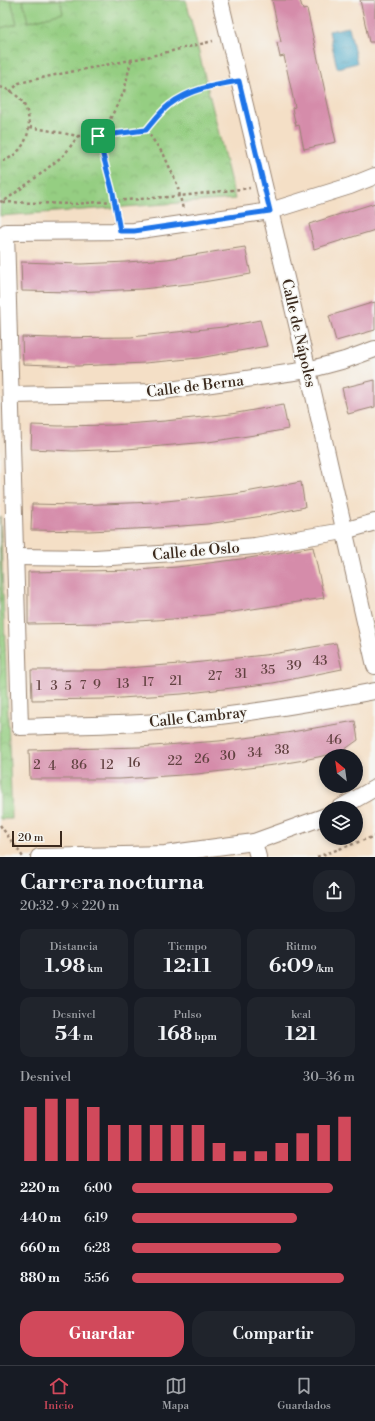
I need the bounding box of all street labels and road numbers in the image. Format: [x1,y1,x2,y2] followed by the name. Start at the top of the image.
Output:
[277,277,320,389] street label: Calle de Nápoles
[145,371,245,402] street label: Calle de Berna
[151,538,241,565] street label: Calle de Oslo
[148,703,249,732] street label: Calle Cambray

